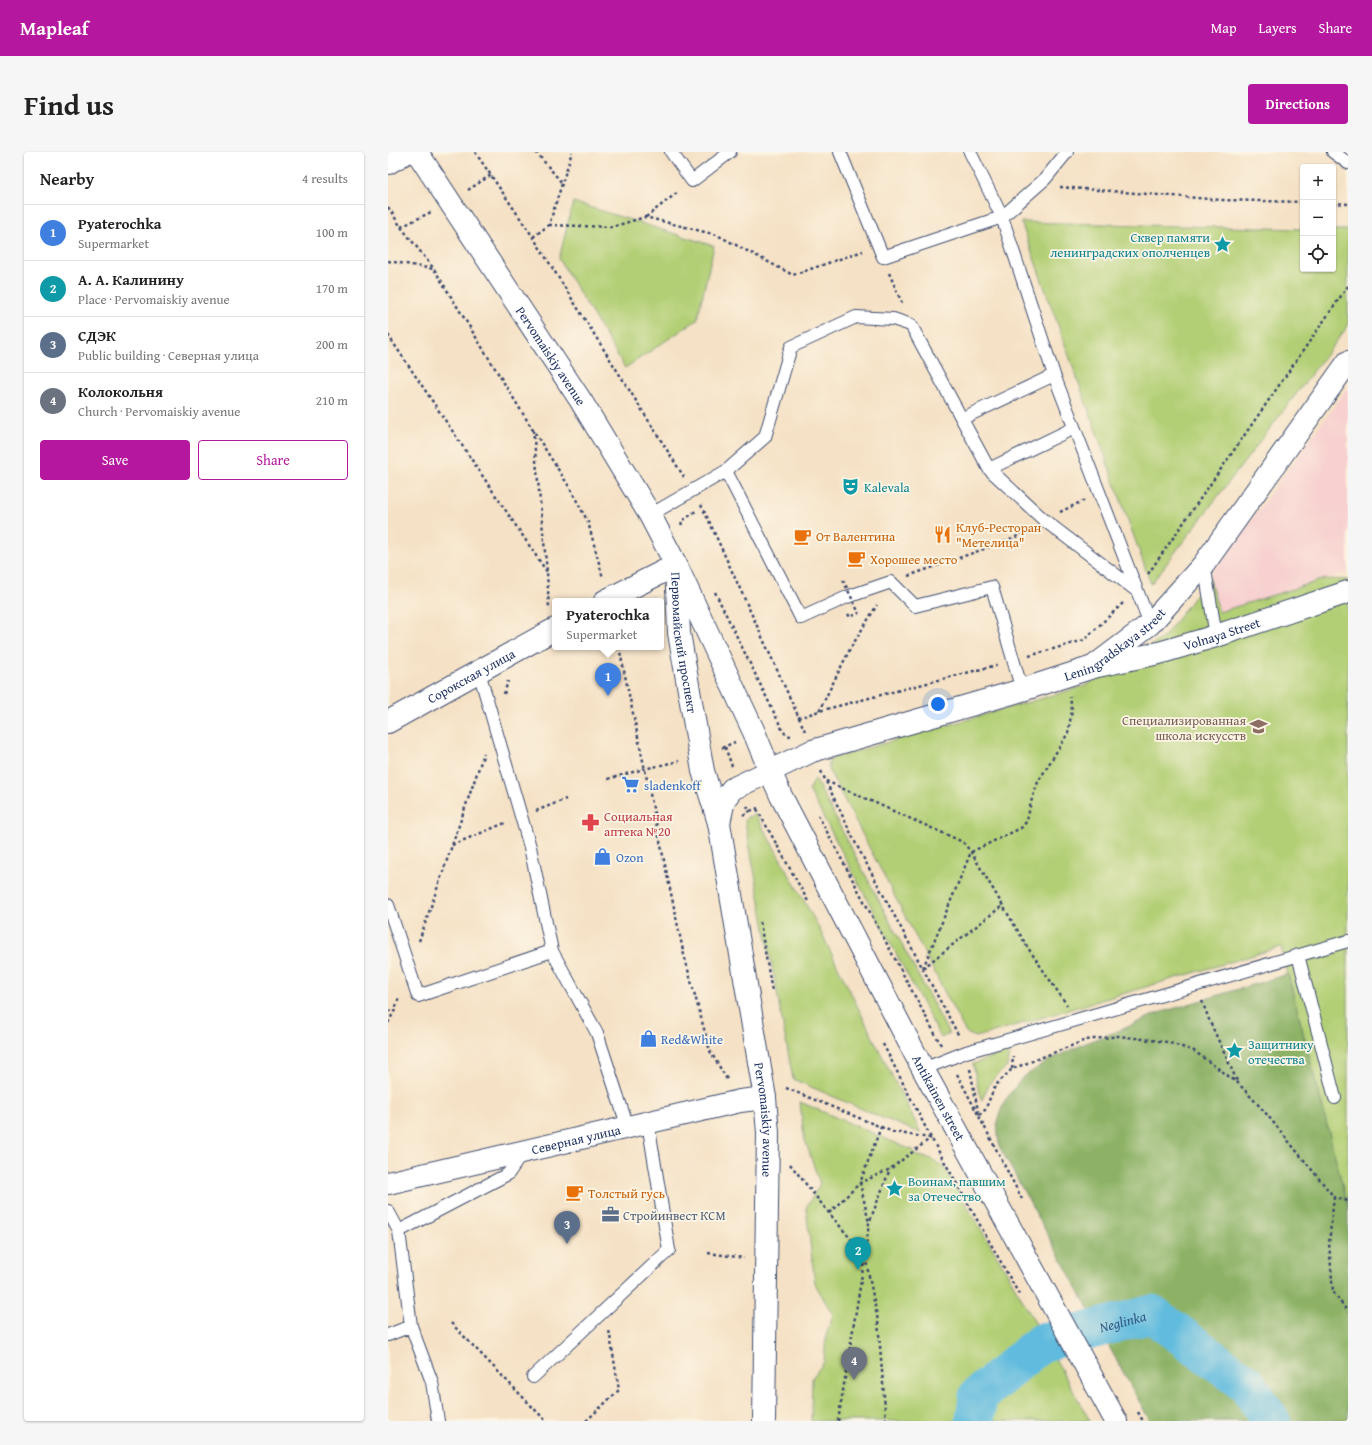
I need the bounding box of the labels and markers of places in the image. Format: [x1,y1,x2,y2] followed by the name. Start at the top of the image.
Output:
[1050,228,1210,262] place label: Сквер памяти ленинградских ополченцев
[1213,234,1233,254] place icon: Сквер памяти ленинградских ополченцев
[841,477,861,497] theatre icon: Kalevala
[864,478,911,497] place label: Kalevala
[956,518,1042,552] place label: Клуб-Ресторан "Метелица"
[933,524,953,544] restaurant icon: Клуб-Ресторан "Метелица"
[793,526,813,546] cafe icon: От Валентина
[816,527,896,546] place label: От Валентина
[847,549,867,569] cafe icon: Хорошее место
[870,550,958,569] place label: Хорошее место
[595,663,621,696] pin: 1
[1122,711,1246,745] place label: Специализированная школа искусств
[1249,717,1269,737] school or university icon: Специализированная школа искусств
[621,775,641,795] supermarket icon: sladenkoff
[644,776,702,795] place label: sladenkoff
[604,807,673,841] place label: Социальная аптека №20
[581,813,601,833] pharmacy icon: Социальная аптека №20
[593,847,613,867] shop icon: Ozon
[616,848,644,867] place label: Ozon
[638,1029,658,1049] shop icon: Red&White
[661,1030,723,1049] place label: Red&White
[1248,1035,1314,1069] place label: Защитнику отечества
[1225,1041,1245,1061] place icon: Защитнику отечества
[908,1172,1006,1206] place label: Воинам, павшим за Отечество
[885,1178,905,1198] place icon: Воинам, павшим за Отечество
[565,1183,585,1203] cafe icon: Толстый гусь
[588,1184,665,1203] place label: Толстый гусь
[600,1205,620,1225] office icon: Стройинвест КСМ
[623,1206,726,1225] place label: Стройинвест КСМ
[554,1211,580,1244] pin: 3
[845,1237,871,1270] pin: 2
[841,1347,867,1380] pin: 4

